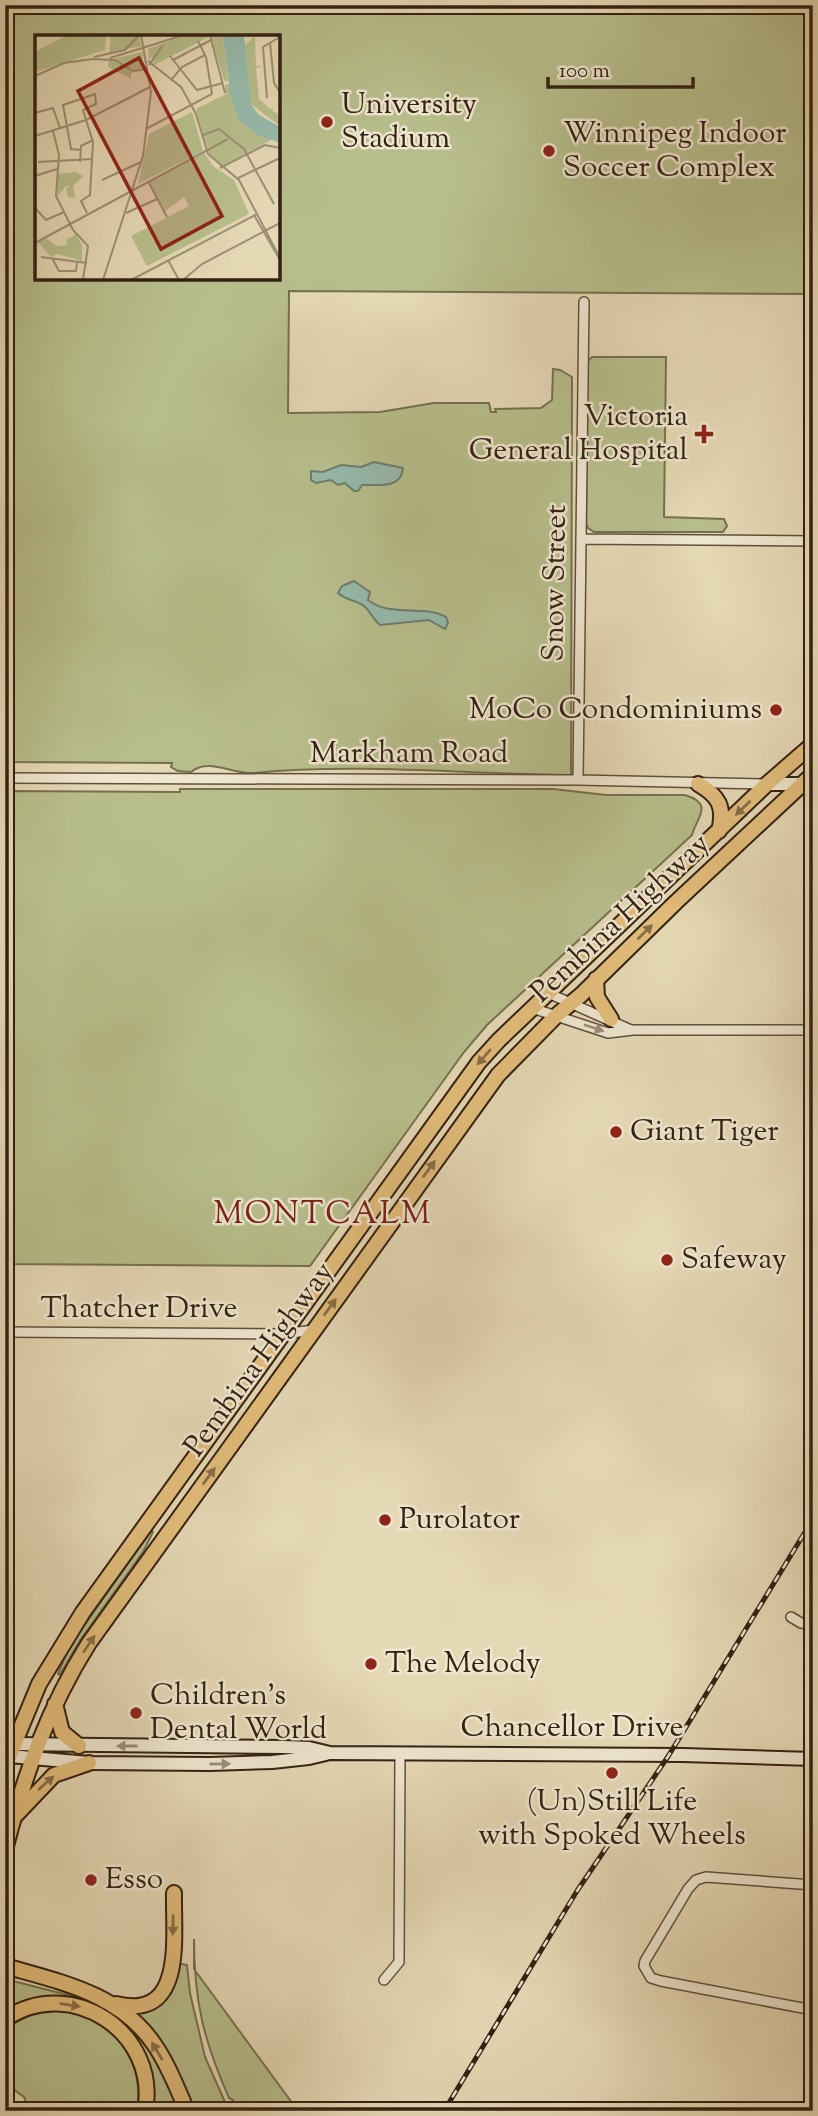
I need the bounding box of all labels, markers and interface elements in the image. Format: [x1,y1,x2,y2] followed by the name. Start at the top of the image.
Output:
[35,35,280,280] inset map
[548,46,694,90] scale bar
[559,57,610,87] text: 100 m
[341,84,477,161] place label: University Stadium
[563,113,787,190] place label: Winnipeg Indoor Soccer Complex
[319,114,335,130] marker: University Stadium
[541,143,557,159] marker: Winnipeg Indoor Soccer Complex
[469,396,688,473] place label: Victoria General Hospital
[694,424,714,444] marker: Victoria General Hospital
[533,504,579,662] street label: Snow Street
[469,689,762,732] place label: MoCo Condominiums
[768,702,784,718] marker: MoCo Condominiums
[310,733,508,776] street label: Markham Road
[735,799,752,815] one-way arrow
[522,824,720,1014] street label: Pembina Highway
[636,924,654,940] one-way arrow
[584,1023,605,1034] one-way arrow
[476,1048,492,1066] one-way arrow
[630,1111,779,1154] place label: Giant Tiger
[608,1124,624,1140] marker: Giant Tiger
[422,1160,436,1178] one-way arrow
[214,1192,432,1238] district label: MONTCALM
[681,1239,787,1282] place label: Safeway
[659,1252,675,1268] marker: Safeway
[174,1254,346,1466] street label: Pembina Highway
[40,1288,238,1331] street label: Thatcher Drive
[323,1298,337,1316] one-way arrow
[202,1467,216,1485] one-way arrow
[399,1499,520,1542] place label: Purolator
[377,1512,393,1528] marker: Purolator
[82,1634,95,1653] one-way arrow
[385,1643,541,1686] place label: The Melody
[363,1656,379,1672] marker: The Melody
[150,1675,327,1752] place label: Children's Dental World
[128,1705,144,1721] marker: Children's Dental World
[460,1707,684,1750] street label: Chancellor Drive
[116,1740,138,1752] one-way arrow
[209,1758,231,1770] one-way arrow
[604,1765,620,1781] marker: (Un)Still Life with Spoked Wheels
[37,1775,54,1791] one-way arrow
[478,1781,746,1858] place label: (Un)Still Life with Spoked Wheels
[105,1859,163,1902] place label: Esso
[83,1872,99,1888] marker: Esso
[168,1915,179,1937] one-way arrow
[59,1999,81,2010] one-way arrow
[151,2041,164,2060] one-way arrow

